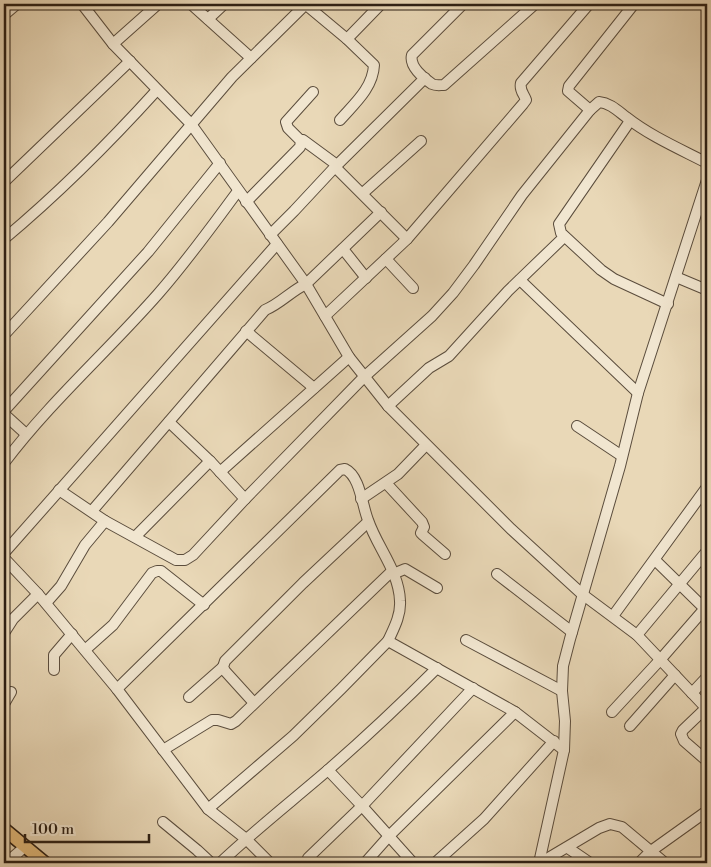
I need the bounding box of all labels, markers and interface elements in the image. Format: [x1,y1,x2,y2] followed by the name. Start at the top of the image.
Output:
[25,812,149,844] scale bar
[32,820,74,839] text: 100 m

